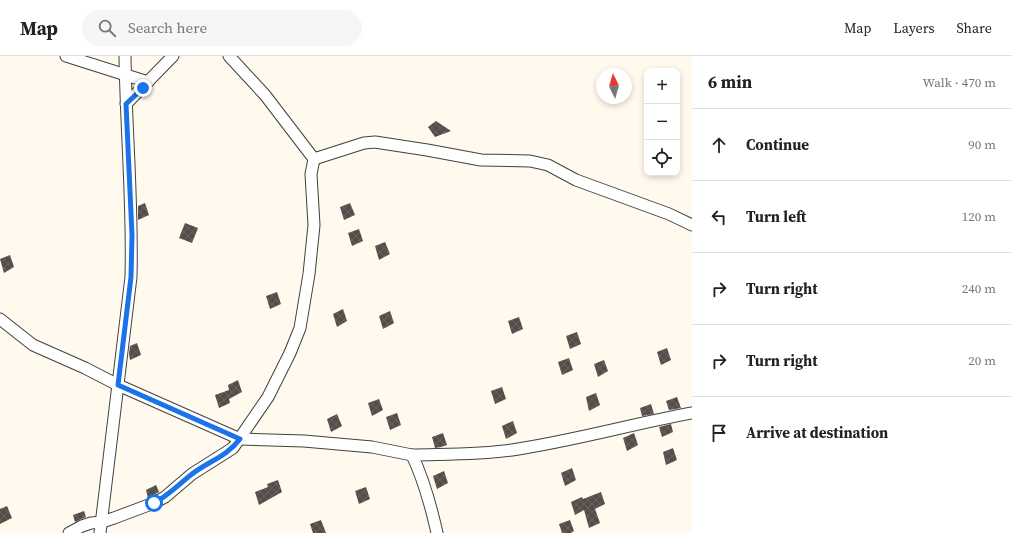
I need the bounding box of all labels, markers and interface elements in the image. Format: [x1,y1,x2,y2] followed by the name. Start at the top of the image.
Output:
[82,10,362,46] search box
[20,15,58,41] text: Map
[96,17,118,39] icon: search
[128,17,207,38] text: Search here
[844,18,871,38] text: Map
[893,18,935,38] text: Layers
[957,18,992,38] text: Share
[596,68,632,104] north arrow
[644,68,680,176] map controls
[644,68,680,104] button: +
[708,70,752,94] text: 6 min
[923,74,996,91] text: Walk · 470 m
[134,79,152,97] route end
[644,104,680,140] button: −
[708,134,730,156] icon: ahead
[746,134,809,155] text: Continue
[968,136,996,153] text: 90 m
[644,140,680,176] button: locate
[708,206,730,228] icon: left
[746,206,806,227] text: Turn left
[962,208,996,225] text: 120 m
[708,278,730,300] icon: right
[746,278,818,299] text: Turn right
[962,280,996,297] text: 240 m
[708,350,730,372] icon: right
[746,350,818,371] text: Turn right
[968,352,996,369] text: 20 m
[708,422,730,444] icon: arrive
[746,422,888,443] text: Arrive at destination
[145,494,163,512] route start

